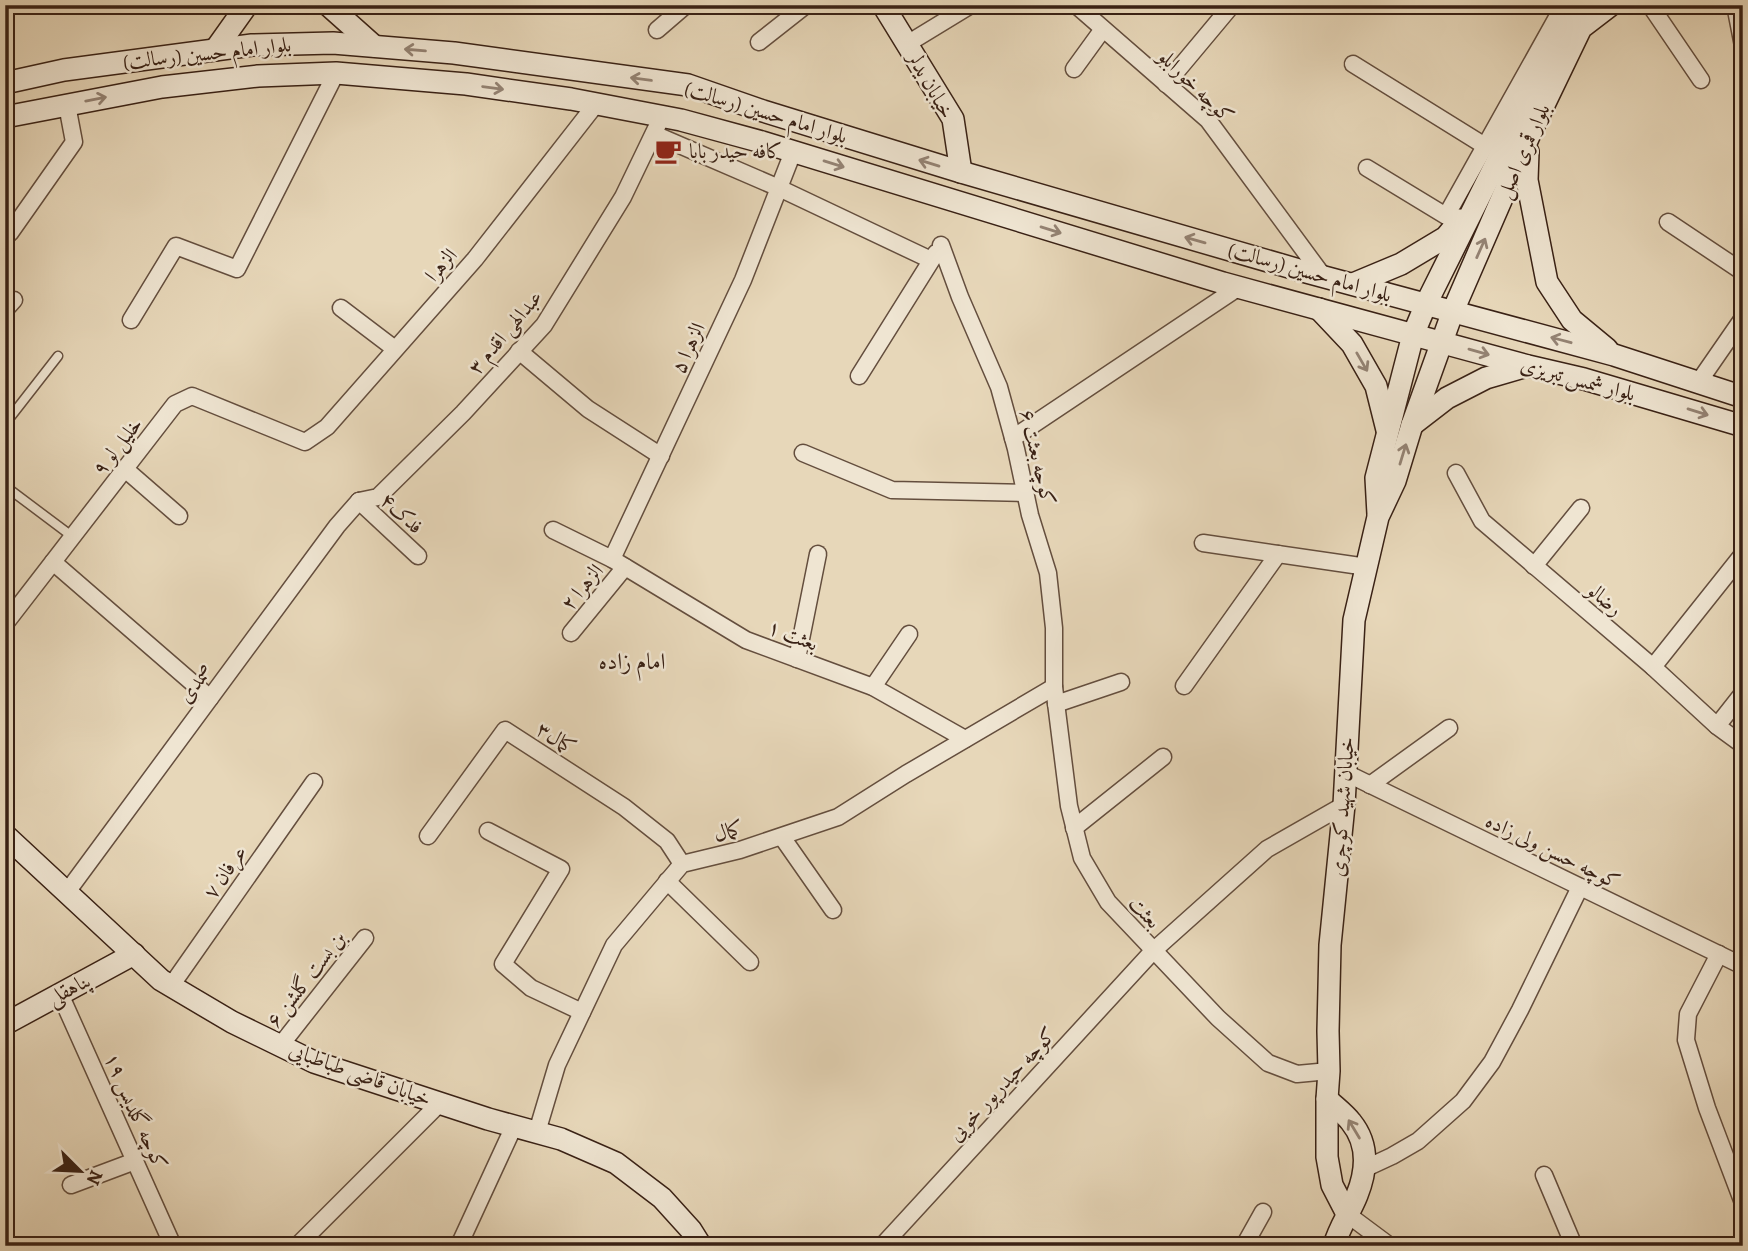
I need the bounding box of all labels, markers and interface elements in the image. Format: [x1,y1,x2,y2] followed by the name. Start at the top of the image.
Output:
[122,30,293,80] street label: بلوار امام حسین (رسالت)
[1150,41,1240,129] street label: کوچه خورابلو
[404,43,427,56] one-way arrow
[900,45,961,124] street label: خیابان یدلر
[630,72,653,85] one-way arrow
[680,74,851,154] street label: بلوار امام حسین (رسالت)
[481,82,503,95] one-way arrow
[84,92,107,105] one-way arrow
[1490,99,1557,203] street label: بلوار قمری اصل
[653,136,683,166] cafe icon: کافه حیدر بابا
[689,137,782,165] place label: کافه حیدر بابا
[919,155,941,168] one-way arrow
[822,158,844,171] one-way arrow
[1040,225,1062,238] one-way arrow
[1184,233,1206,246] one-way arrow
[1224,235,1395,313] street label: بلوار امام حسین (رسالت)
[1475,238,1488,259] one-way arrow
[418,242,464,288] street label: الزهرا
[461,284,552,383] street label: عبدالهی اقدم ۳
[664,318,712,378] street label: الزهرا ۵
[1550,333,1573,346] one-way arrow
[1468,346,1490,359] one-way arrow
[1517,350,1639,408] street label: بلوار شمس تبریزی
[1356,351,1369,372] one-way arrow
[1013,406,1063,508] street label: کوچه بعثت ۶
[1687,407,1709,420] one-way arrow
[85,411,149,482] street label: خلیل لو ۹
[1398,443,1411,465] one-way arrow
[374,486,430,540] street label: فدک۴
[554,558,610,616] street label: الزهرا ۲
[1580,575,1629,622] street label: رضالو
[764,613,822,657] street label: بعثت ۱
[598,646,666,681] district label: امام زاده
[171,657,219,709] street label: صمدی
[531,715,581,761] street label: کمال۳
[1323,736,1361,878] street label: خیابان شهید کوچری
[1481,806,1625,896] street label: کوچه حسن ولی زاده
[710,814,746,848] street label: کمال
[196,840,254,905] street label: عرفان ۷
[1123,890,1167,934] street label: بعثت
[260,925,353,1033] street label: بن بست گلشن ۶
[42,966,97,1014] street label: پناهقلی
[942,1021,1063,1148] street label: کوچه حیدرپور خویی
[285,1035,435,1114] street label: خیابان قاضی طباطبایی
[98,1048,174,1174] street label: کوچه گلدیس ۱۹
[1347,1120,1361,1140] one-way arrow
[46,1136,116,1206] north arrow
[80,1166,109,1189] text: N

